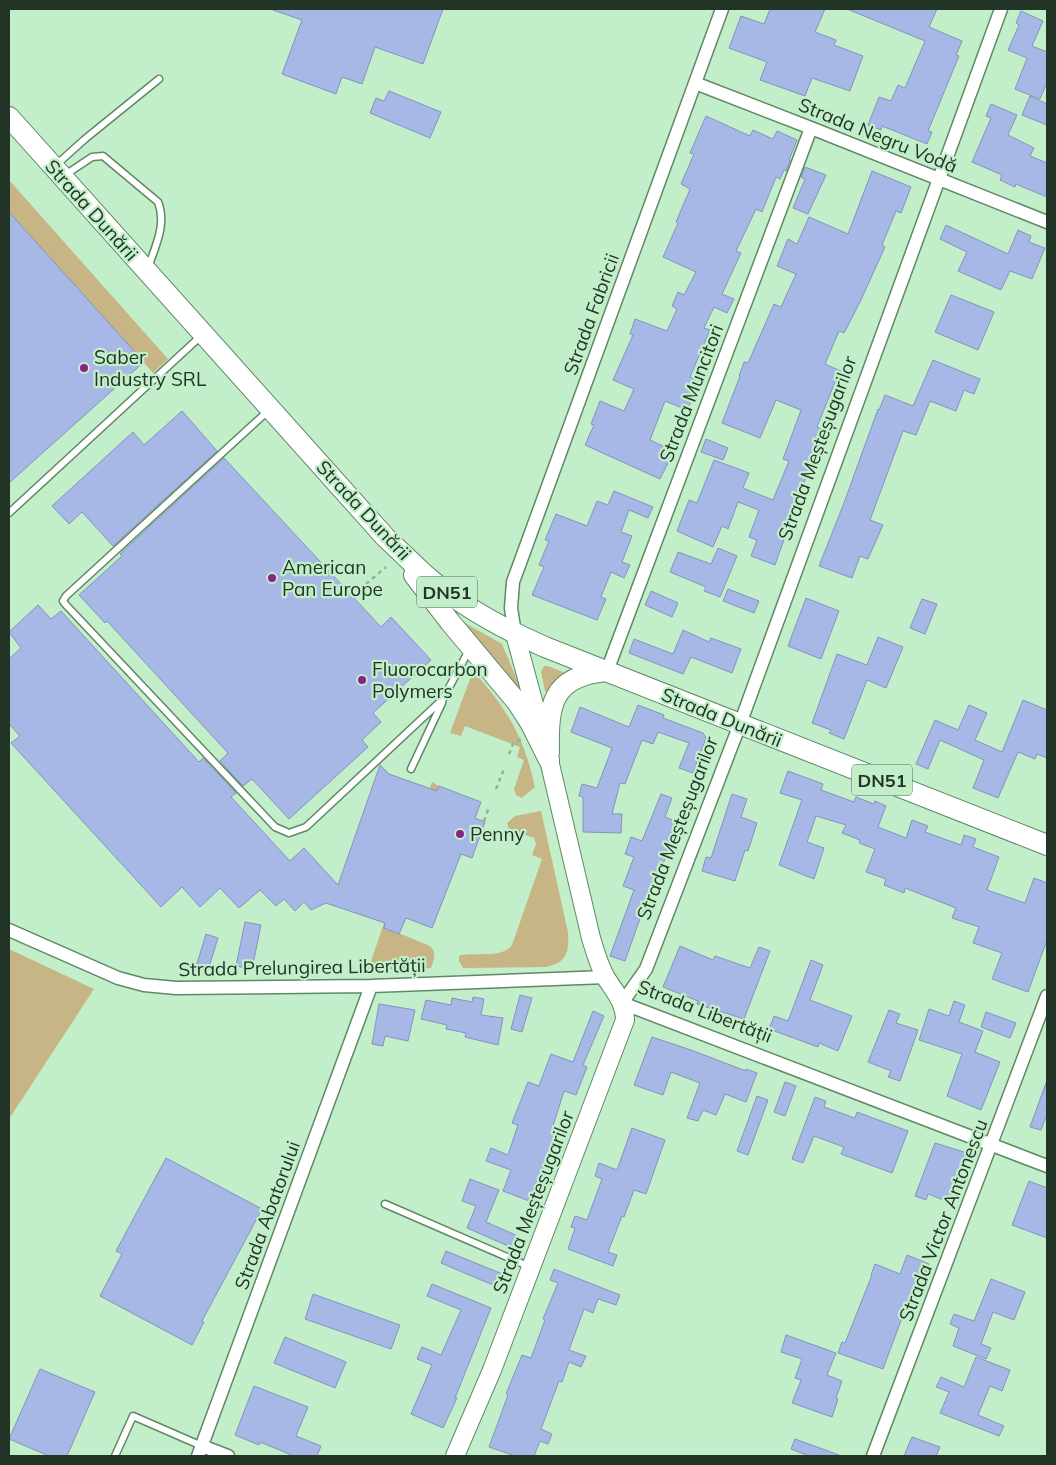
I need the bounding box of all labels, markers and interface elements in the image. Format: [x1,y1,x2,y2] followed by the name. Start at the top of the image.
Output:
[795,92,961,178] street label: Strada Negru Vodă
[40,154,144,266] street label: Strada Dunării
[558,250,624,378] street label: Strada Fabricii
[654,321,728,465] street label: Strada Muncitori
[94,345,207,391] place label: Saber Industry SRL
[773,353,862,544] street label: Strada Meșteșugarilor
[78,362,90,374] marker: Saber Industry SRL
[312,455,416,565] street label: Strada Dunării
[282,555,383,601] place label: American Pan Europe
[266,572,278,584] marker: American Pan Europe
[417,576,477,608] road number: DN51
[372,657,488,703] place label: Fluorocarbon Polymers
[356,674,368,686] marker: Fluorocarbon Polymers
[658,682,786,752] street label: Strada Dunării
[631,733,724,923] street label: Strada Meșteșugarilor
[852,764,912,796] road number: DN51
[470,822,525,846] place label: Penny
[454,828,466,840] marker: Penny
[178,953,426,982] street label: Strada Prelungirea Libertății
[634,974,776,1049] street label: Strada Libertății
[487,1107,580,1297] street label: Strada Meșteșugarilor
[893,1116,993,1324] street label: Strada Victor Antonescu
[229,1137,305,1293] street label: Strada Abatorului

